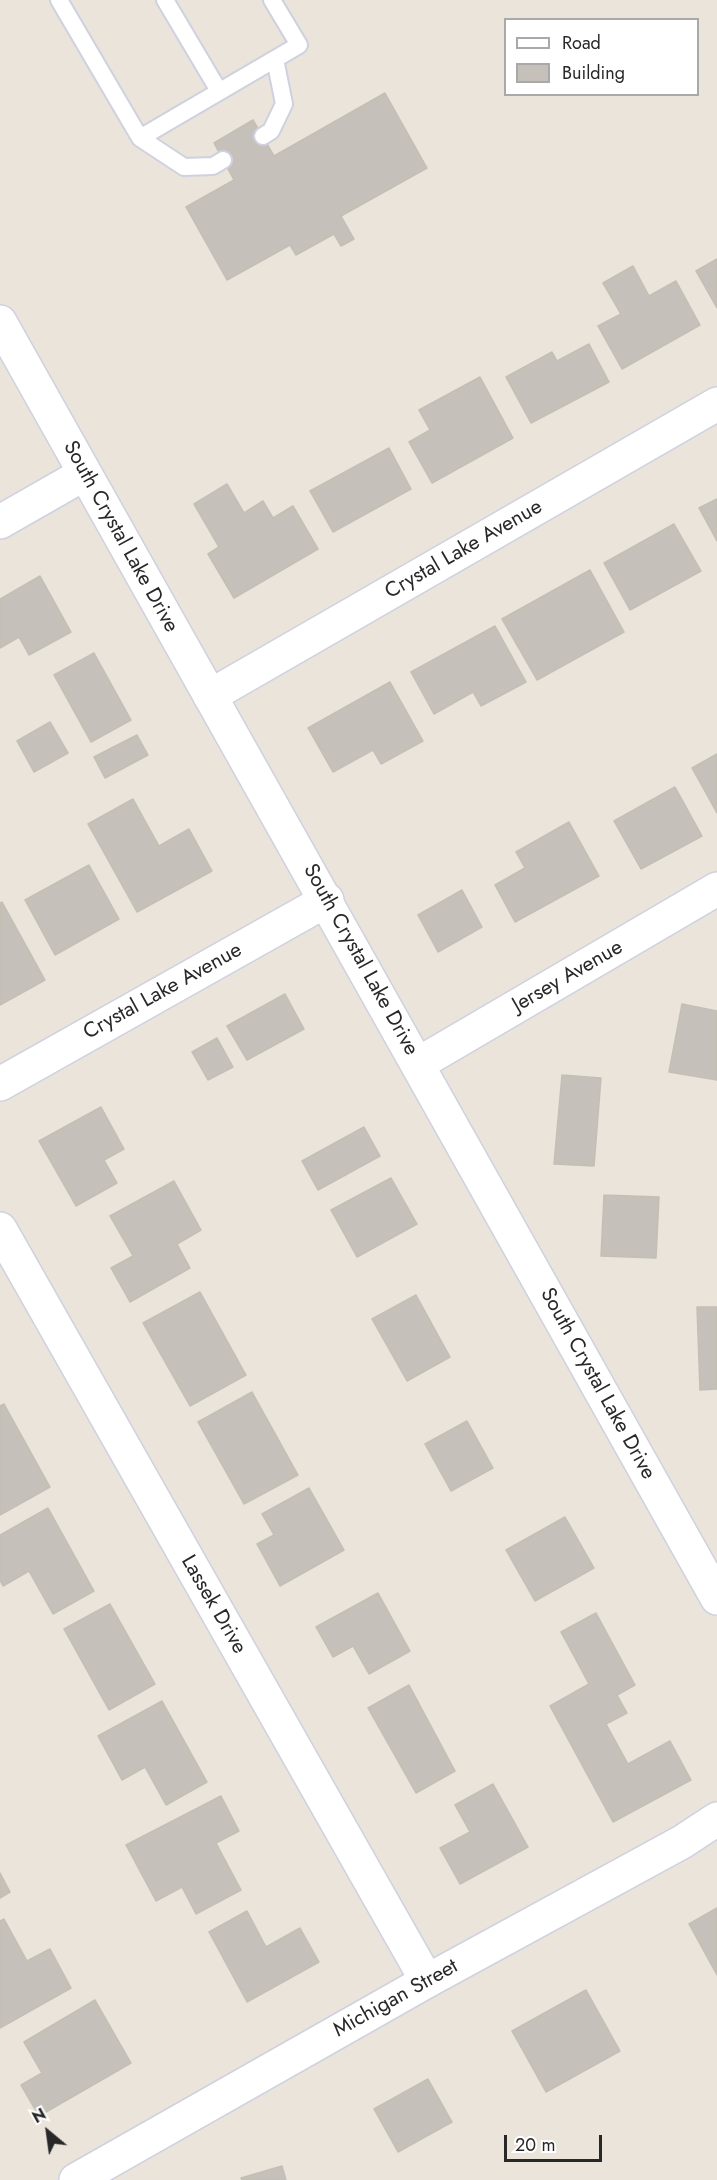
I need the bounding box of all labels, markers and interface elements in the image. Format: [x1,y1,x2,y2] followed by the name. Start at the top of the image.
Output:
[504,18,699,96] legend
[562,30,601,56] text: Road
[562,60,625,86] text: Building
[57,437,183,637] street label: South Crystal Lake Drive
[381,495,547,605] street label: Crystal Lake Avenue
[297,860,423,1060] street label: South Crystal Lake Drive
[508,935,628,1019] street label: Jersey Avenue
[79,938,247,1046] street label: Crystal Lake Avenue
[534,1284,660,1484] street label: South Crystal Lake Drive
[175,1551,251,1659] street label: Lassek Drive
[329,1954,463,2044] street label: Michigan Street
[18,2102,78,2162] north arrow
[28,2103,50,2129] text: N
[507,2123,604,2161] scale bar
[515,2132,555,2158] text: 20 m

